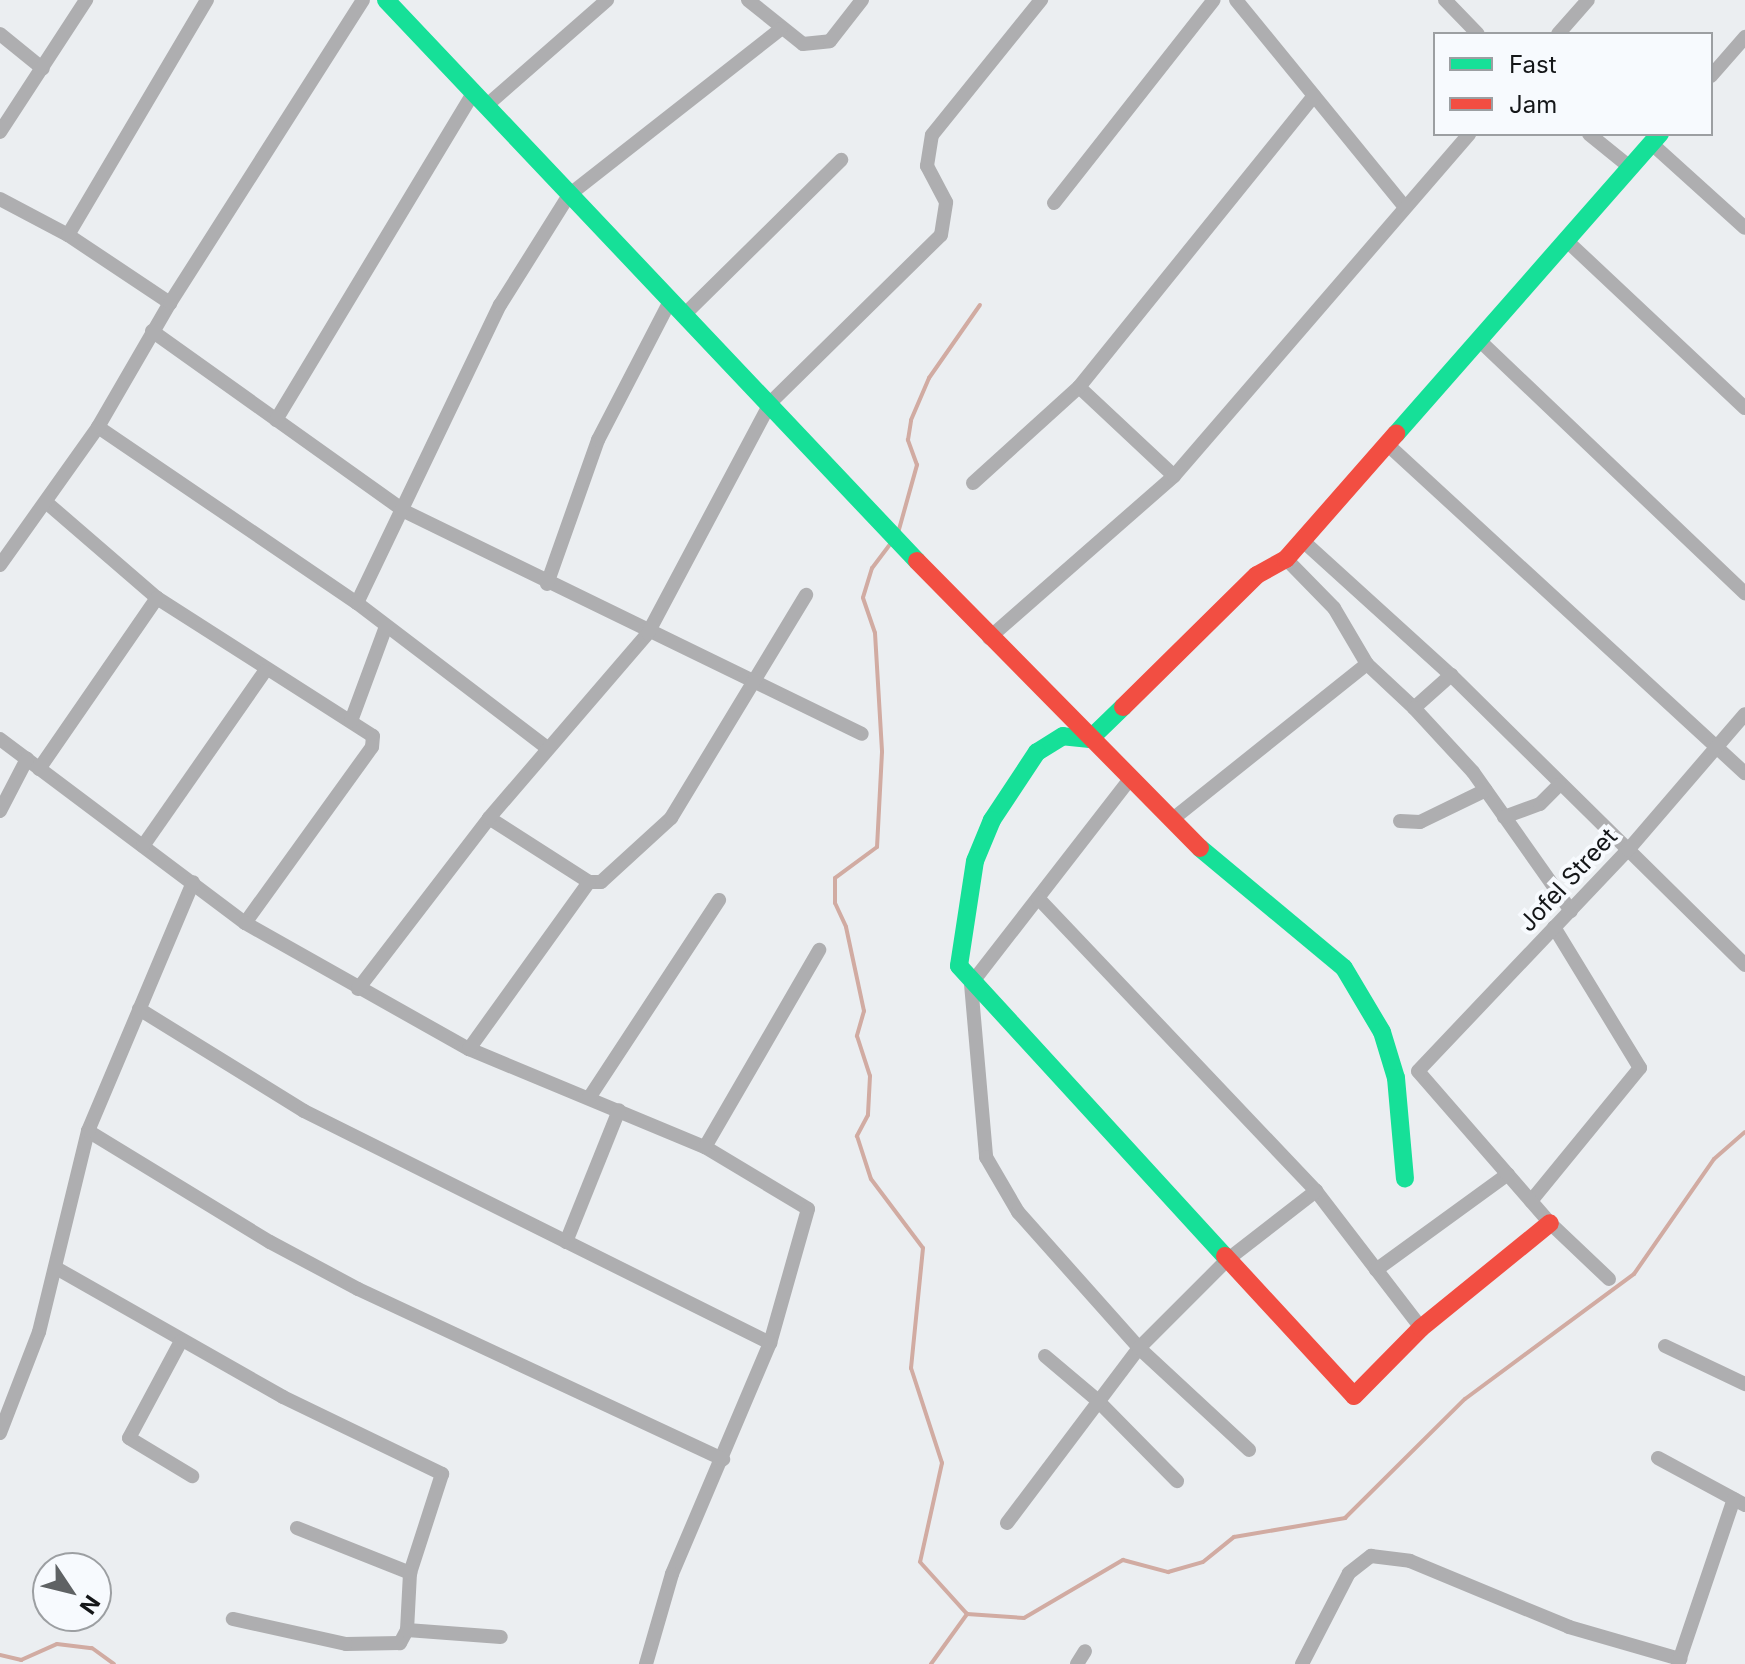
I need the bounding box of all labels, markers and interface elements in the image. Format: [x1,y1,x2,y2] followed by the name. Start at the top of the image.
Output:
[1433,32,1713,136] legend
[1509,50,1557,79] text: Fast
[1509,90,1557,119] text: Jam
[1513,822,1623,938] street label: Jofel Street
[32,1552,112,1632] north arrow
[75,1590,105,1619] text: N

